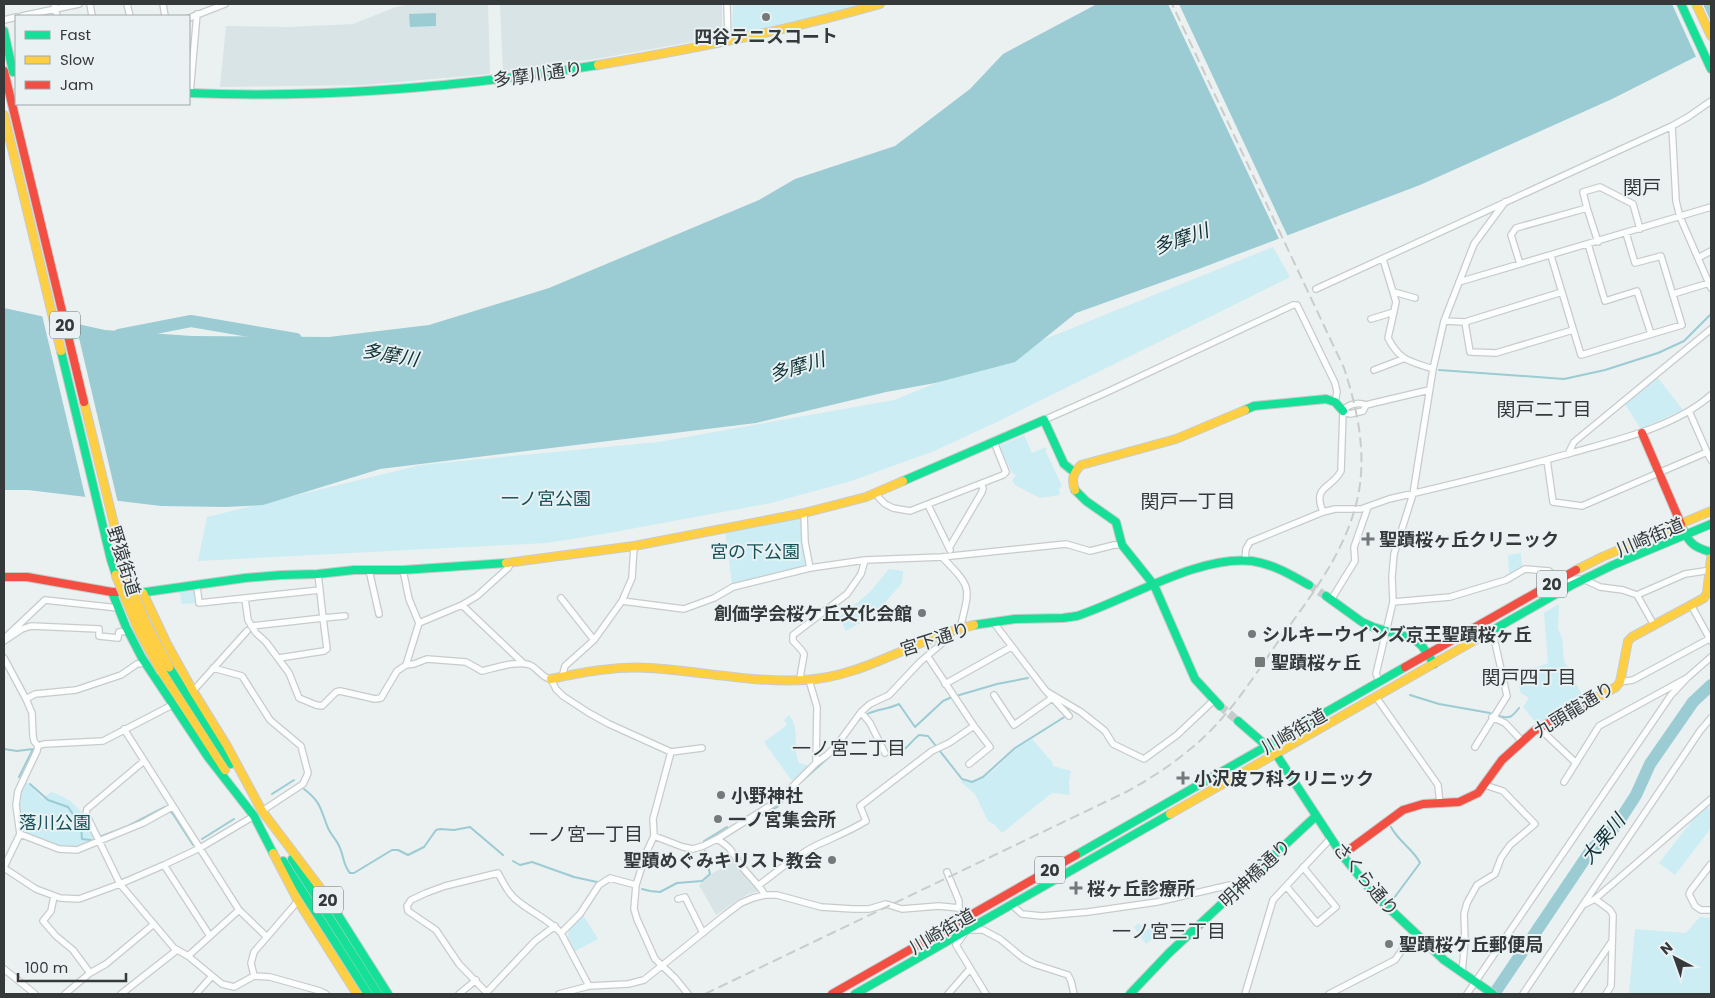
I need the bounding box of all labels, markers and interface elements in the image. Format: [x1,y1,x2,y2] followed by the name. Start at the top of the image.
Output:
[760,11,772,23] marker: 四谷テニスコート
[15,15,190,105] legend
[60,24,91,45] text: Fast
[694,24,838,49] place label: 四谷テニスコート
[60,49,95,70] text: Slow
[492,55,584,93] street label: 多摩川通り
[60,74,94,95] text: Jam
[1623,174,1661,201] district label: 関戸
[1150,216,1214,261] water label: 多摩川
[50,312,80,338] road number: 20
[360,337,422,374] water label: 多摩川
[766,345,830,388] water label: 多摩川
[1496,396,1592,423] district label: 関戸二丁目
[501,486,591,511] park label: 一ノ宮公園
[1140,488,1236,515] district label: 関戸一丁目
[1612,511,1688,563] street label: 川崎街道
[102,523,146,599] street label: 野猿街道
[1379,527,1559,552] place label: 聖蹟桜ヶ丘クリニック
[1361,532,1375,546] marker: 聖蹟桜ヶ丘クリニック
[710,539,800,564] park label: 宮の下公園
[1537,570,1567,598] road number: 20
[714,601,912,626] place label: 創価学会桜ケ丘文化会館
[916,607,928,619] marker: 創価学会桜ケ丘文化会館
[897,616,973,662] street label: 宮下通り
[1262,622,1532,647] place label: シルキーウインズ京王聖蹟桜ヶ丘
[1246,628,1258,640] marker: シルキーウインズ京王聖蹟桜ヶ丘
[1271,650,1361,675] place label: 聖蹟桜ヶ丘
[1253,655,1267,669] marker: 聖蹟桜ヶ丘
[1481,664,1577,691] district label: 関戸四丁目
[1529,675,1619,743] street label: 九頭龍通り
[1257,702,1331,760] street label: 川崎街道
[792,735,906,762] district label: 一ノ宮二丁目
[1194,766,1374,791] place label: 小沢皮フ科クリニック
[1176,771,1190,785] marker: 小沢皮フ科クリニック
[731,783,803,808] place label: 小野神社
[715,789,727,801] marker: 小野神社
[728,807,836,832] place label: 一ノ宮集会所
[1575,807,1633,870] water label: 大栗川
[19,810,91,835] park label: 落川公園
[712,813,724,825] marker: 一ノ宮集会所
[529,821,643,848] district label: 一ノ宮一丁目
[1214,833,1296,913] street label: 明神橋通り
[1327,836,1405,922] street label: さくら通り
[623,848,822,873] place label: 聖蹟めぐみキリスト教会
[826,854,838,866] marker: 聖蹟めぐみキリスト教会
[1035,856,1065,884] road number: 20
[1087,876,1195,901] place label: 桜ヶ丘診療所
[1069,881,1083,895] marker: 桜ヶ丘診療所
[313,886,343,914] road number: 20
[905,902,979,960] street label: 川崎街道
[1112,918,1226,945] district label: 一ノ宮三丁目
[1399,932,1543,957] place label: 聖蹟桜ケ丘郵便局
[1650,933,1700,983] north arrow
[1656,937,1677,959] text: N
[1383,938,1395,950] marker: 聖蹟桜ケ丘郵便局
[18,950,125,982] scale bar
[25,957,68,978] text: 100 m

